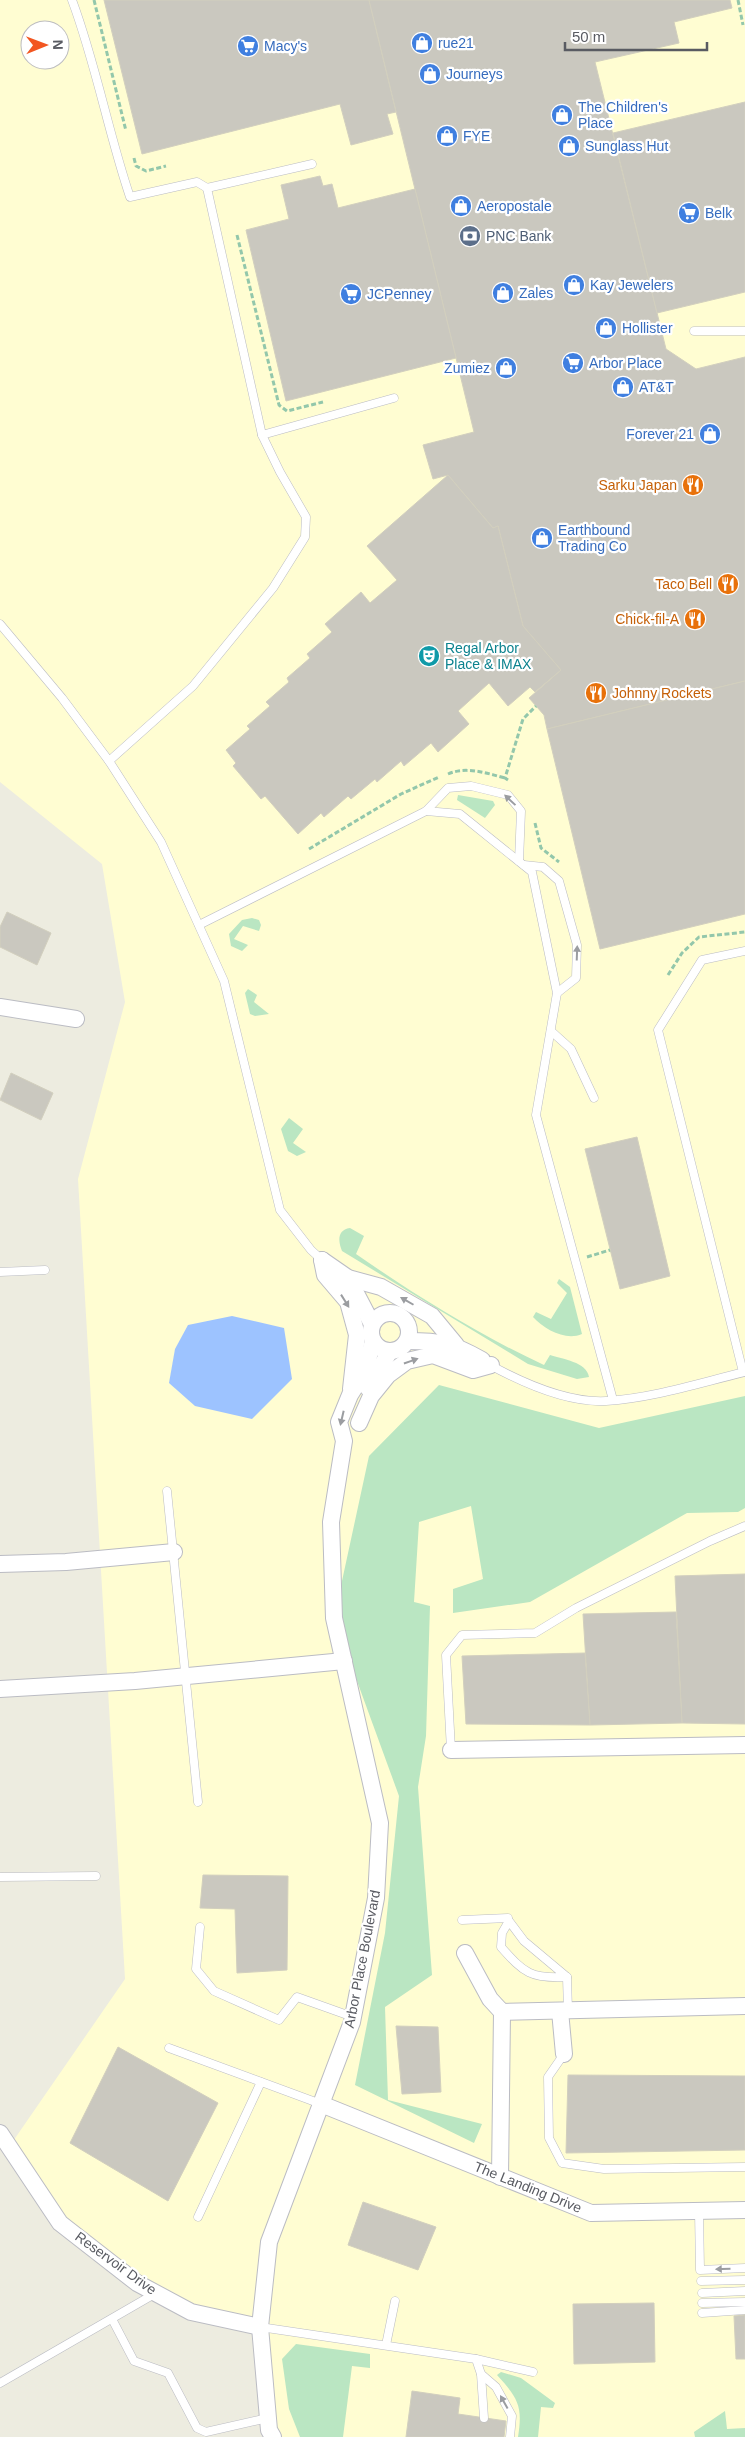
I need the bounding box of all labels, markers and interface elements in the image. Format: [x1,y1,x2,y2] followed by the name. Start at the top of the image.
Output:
[20,20,70,70] north arrow
[565,20,708,52] scale bar
[572,28,605,45] text: 50 m
[410,31,434,55] shop icon: rue21
[236,34,260,58] supermarket icon: Macy's
[438,35,474,51] place label: rue21
[264,38,307,54] place label: Macy's
[50,40,66,50] text: N
[418,62,442,86] shop icon: Journeys
[446,66,503,82] place label: Journeys
[578,99,668,131] place label: The Children's Place
[550,103,574,127] shop icon: The Children's Place
[435,124,459,148] shop icon: FYE
[463,128,490,144] place label: FYE
[557,134,581,158] shop icon: Sunglass Hut
[585,138,668,154] place label: Sunglass Hut
[449,194,473,218] shop icon: Aeropostale
[477,198,552,214] place label: Aeropostale
[677,201,701,225] supermarket icon: Belk
[705,205,733,221] place label: Belk
[458,224,482,248] bank icon: PNC Bank
[486,228,552,244] place label: PNC Bank
[562,273,586,297] shop icon: Kay Jewelers
[590,277,673,293] place label: Kay Jewelers
[491,281,515,305] shop icon: Zales
[339,282,363,306] supermarket icon: JCPenney
[519,285,553,301] place label: Zales
[367,286,432,302] place label: JCPenney
[594,316,618,340] shop icon: Hollister
[622,320,673,336] place label: Hollister
[561,351,585,375] supermarket icon: Arbor Place
[589,355,662,371] place label: Arbor Place
[494,356,518,380] shop icon: Zumiez
[444,360,490,376] place label: Zumiez
[611,375,635,399] shop icon: AT&T
[639,379,674,395] place label: AT&T
[698,422,722,446] shop icon: Forever 21
[626,426,694,442] place label: Forever 21
[681,473,705,497] restaurant icon: Sarku Japan
[598,477,677,493] place label: Sarku Japan
[558,522,630,554] place label: Earthbound Trading Co
[530,526,554,550] shop icon: Earthbound Trading Co
[716,572,740,596] restaurant icon: Taco Bell
[655,576,712,592] place label: Taco Bell
[683,607,707,631] restaurant icon: Chick-fil-A
[615,611,680,627] place label: Chick-fil-A
[445,640,532,672] place label: Regal Arbor Place & IMAX
[417,644,441,668] theatre icon: Regal Arbor Place & IMAX
[584,681,608,705] restaurant icon: Johnny Rockets
[612,685,712,701] place label: Johnny Rockets
[505,794,517,806] one-way arrow
[573,945,581,961] one-way arrow
[341,1294,350,1307] one-way arrow
[399,1297,414,1305] one-way arrow
[404,1357,419,1365] one-way arrow
[338,1410,346,1425] one-way arrow
[341,1889,383,2029] street label: Arbor Place Boulevard
[472,2158,584,2216] street label: The Landing Drive
[72,2228,160,2298] street label: Reservoir Drive
[714,2265,730,2273] one-way arrow
[500,2395,508,2409] one-way arrow

